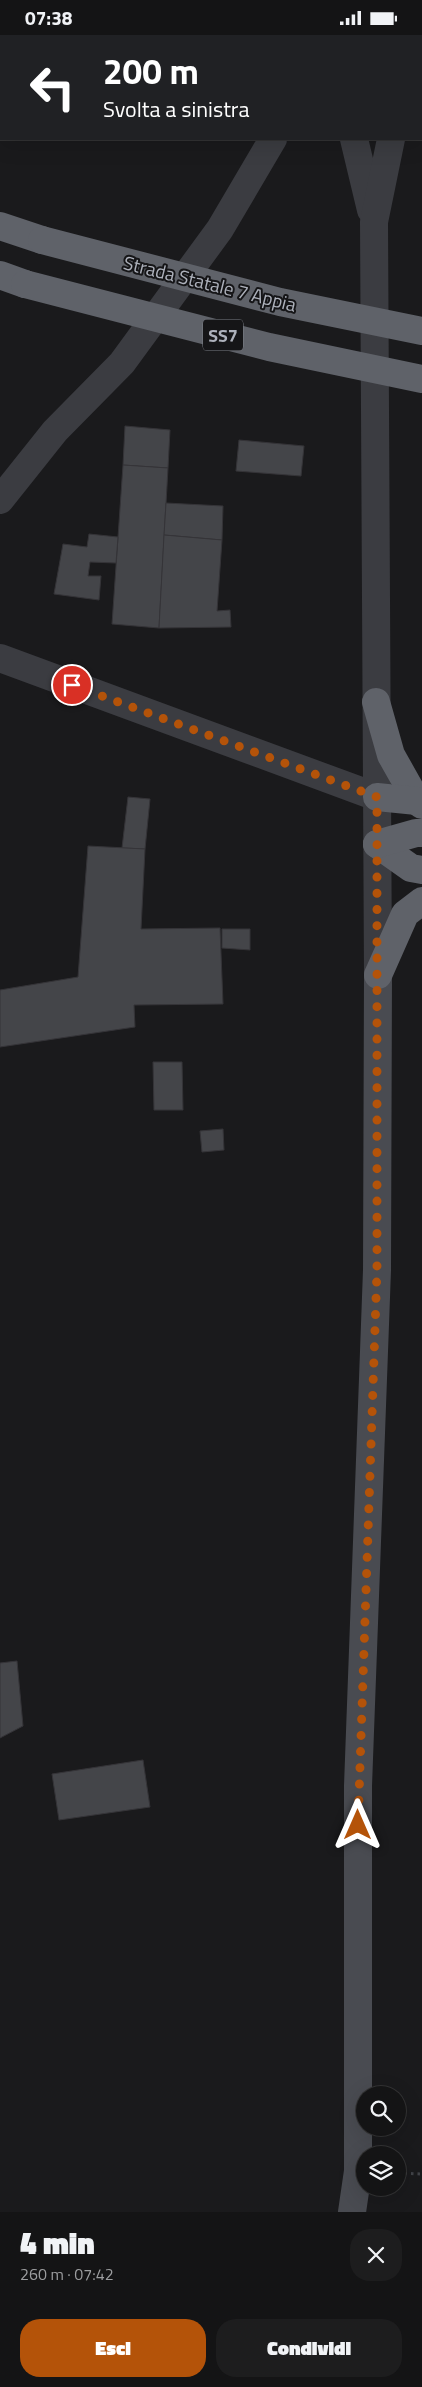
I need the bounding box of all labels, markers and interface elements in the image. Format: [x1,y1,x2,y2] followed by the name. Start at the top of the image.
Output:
[25,3,72,32] text: 07:38
[103,44,199,98] text: 200 m
[20,55,85,120] icon: left
[103,92,250,126] text: Svolta a sinistra
[121,247,300,319] street label: Strada Statale 7 Appia
[203,319,243,351] road number: SS7
[51,664,93,706] pin
[58,671,86,699] icon: arrive
[331,1798,383,1850] position arrow
[356,2086,406,2196] map controls
[356,2086,406,2136] button: search
[356,2146,406,2196] button: layers
[20,2220,95,2266] text: 4 min
[350,2229,402,2281] button: close
[20,2262,114,2286] text: 260 m · 07:42
[20,2319,206,2377] button: Esci
[216,2319,402,2377] button: Condividi

